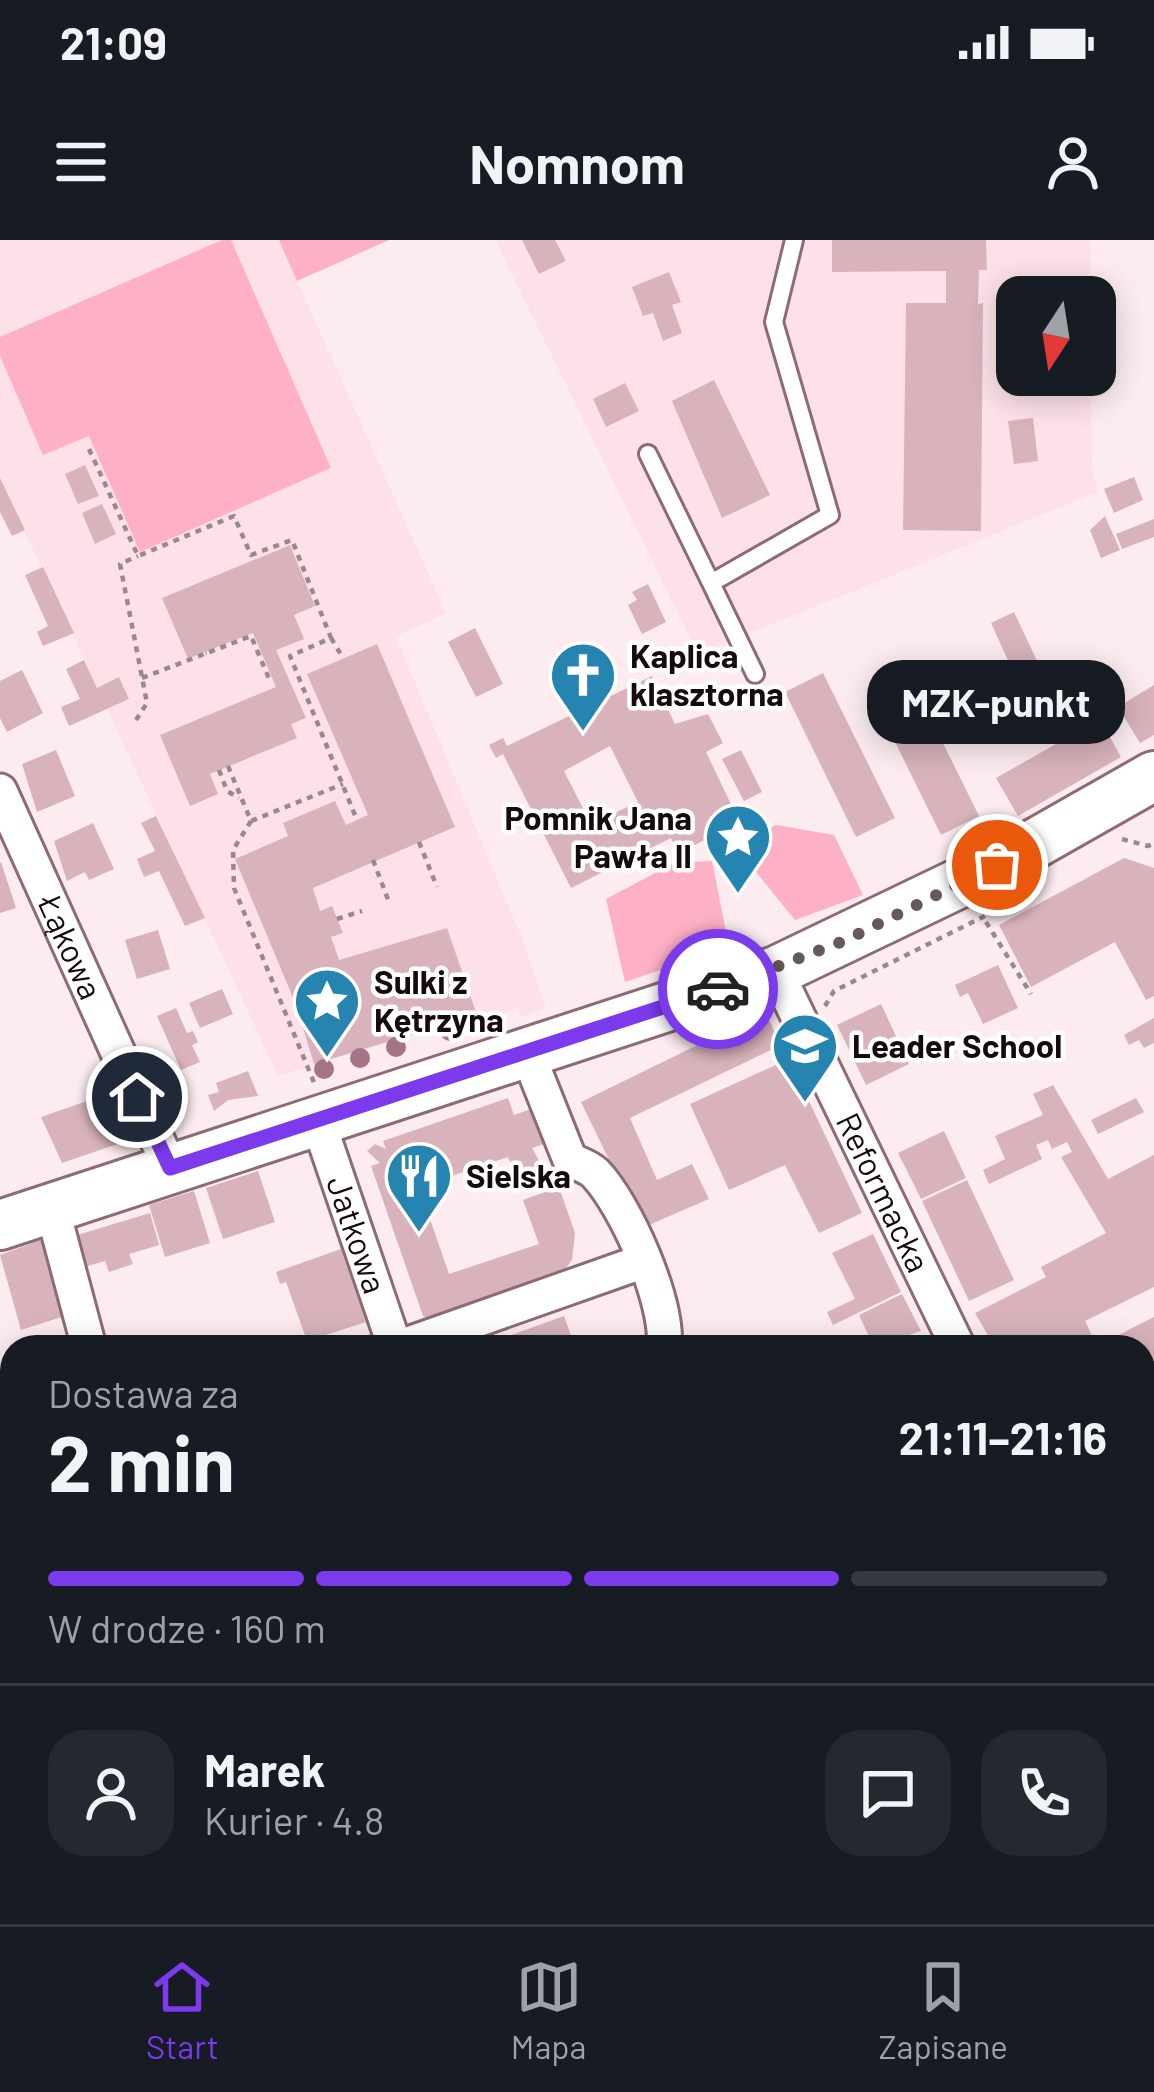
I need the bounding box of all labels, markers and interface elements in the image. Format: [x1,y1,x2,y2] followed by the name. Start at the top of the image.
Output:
[60,15,167,69] text: 21:09
[48,129,114,195] icon: menu
[1040,129,1106,195] icon: person
[469,130,685,195] text: Nomnom
[996,276,1116,396] north arrow
[996,276,1116,396] map controls
[630,635,784,713] place label: Kaplica klasztorna
[548,640,618,734] church icon: Kaplica klasztorna
[868,661,1126,745] callout: MZK-punkt
[902,678,1090,725] text: MZK-punkt
[505,797,692,875] place label: Pomnik Jana Pawła II
[703,802,773,896] place icon: Pomnik Jana Pawła II
[946,814,1048,916] pin
[964,832,1030,898] icon: bag
[30,887,112,1005] street label: Łąkowa
[658,929,778,1049] courier
[685,956,751,1022] icon: car
[374,961,504,1039] place label: Sulki z Kętrzyna
[292,966,362,1060] place icon: Sulki z Kętrzyna
[770,1011,840,1105] school or university icon: Leader School
[852,1025,1062,1065] place label: Leader School
[86,1046,188,1148] pin
[104,1064,170,1130] icon: home
[829,1106,940,1278] street label: Reformacka
[384,1141,454,1235] restaurant icon: Sielska
[466,1155,571,1195] place label: Sielska
[319,1170,396,1298] street label: Jatkowa
[48,1369,239,1416] text: Dostawa za
[899,1410,1107,1464] text: 21:11–21:16
[48,1414,235,1508] text: 2 min
[48,1604,326,1651] text: W drodze · 160 m
[48,1730,174,1856] button: person
[825,1730,951,1856] button: chat
[981,1730,1107,1856] button: phone
[204,1742,325,1796] text: Marek
[204,1796,384,1843] text: Kurier · 4.8
[146,1954,219,2066] tab: Start
[511,1954,586,2066] tab: Mapa
[878,1954,1008,2066] tab: Zapisane

